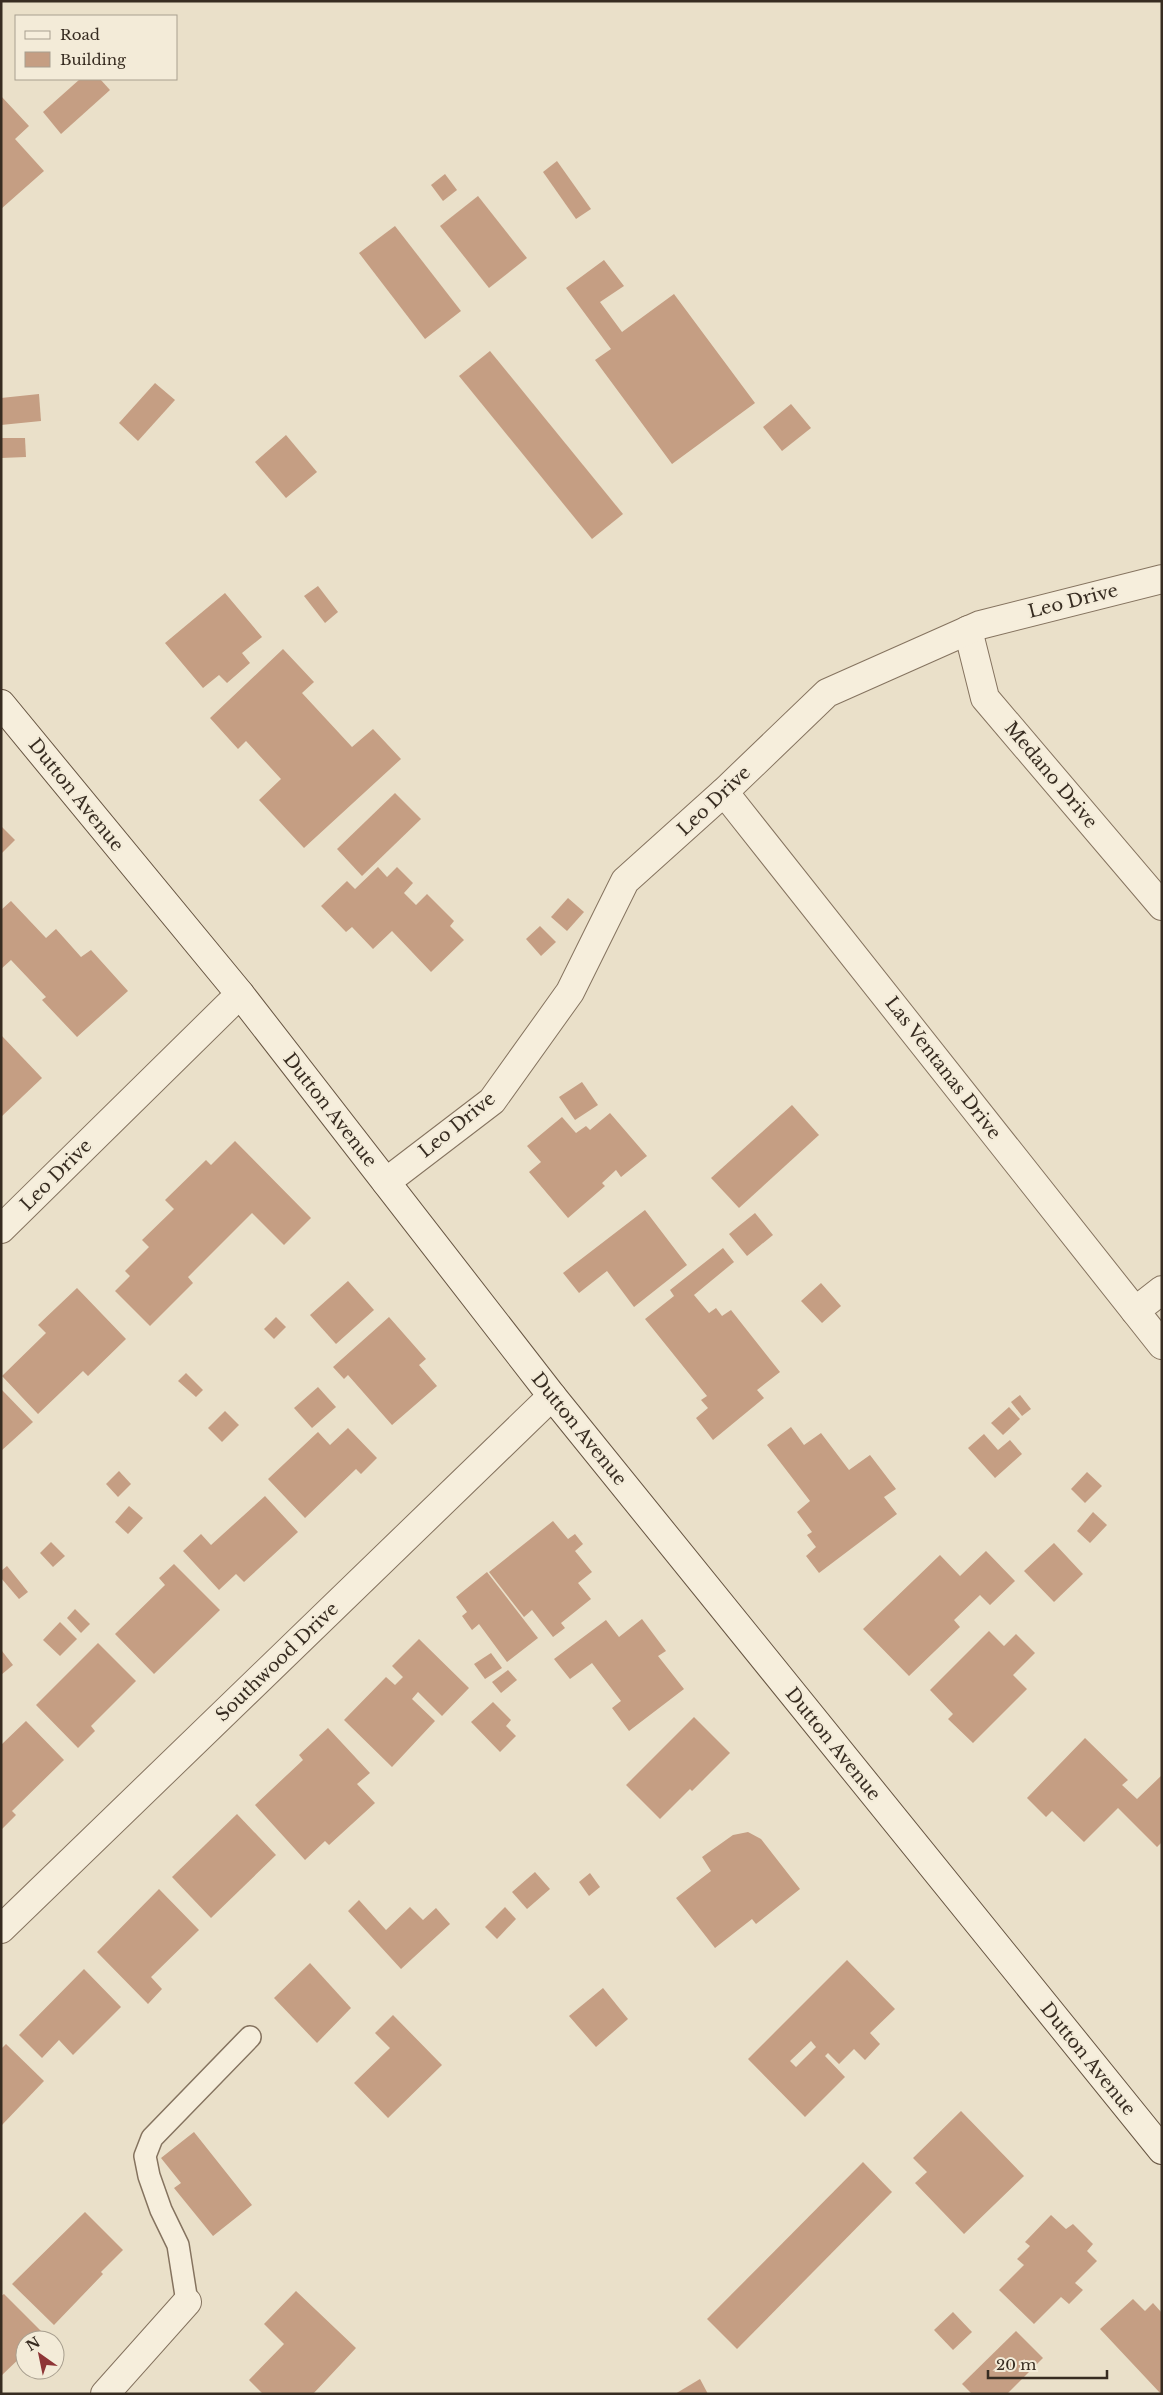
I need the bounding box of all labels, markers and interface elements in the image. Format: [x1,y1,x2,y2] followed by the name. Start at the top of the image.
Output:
[15,15,178,80] legend
[60,25,100,44] text: Road
[60,50,127,69] text: Building
[1026,579,1120,623] street label: Leo Drive
[1000,717,1102,833] street label: Medano Drive
[24,734,128,856] street label: Dutton Avenue
[673,762,755,840] street label: Leo Drive
[880,992,1006,1144] street label: Las Ventanas Drive
[279,1049,381,1171] street label: Dutton Avenue
[414,1088,500,1162] street label: Leo Drive
[16,1135,96,1215] street label: Leo Drive
[527,1368,631,1490] street label: Dutton Avenue
[211,1598,343,1726] street label: Southwood Drive
[781,1683,885,1805] street label: Dutton Avenue
[1036,1998,1140,2120] street label: Dutton Avenue
[15,2330,65,2380] north arrow
[22,2333,43,2355] text: N
[988,2348,1107,2380] scale bar
[996,2355,1036,2374] text: 20 m

